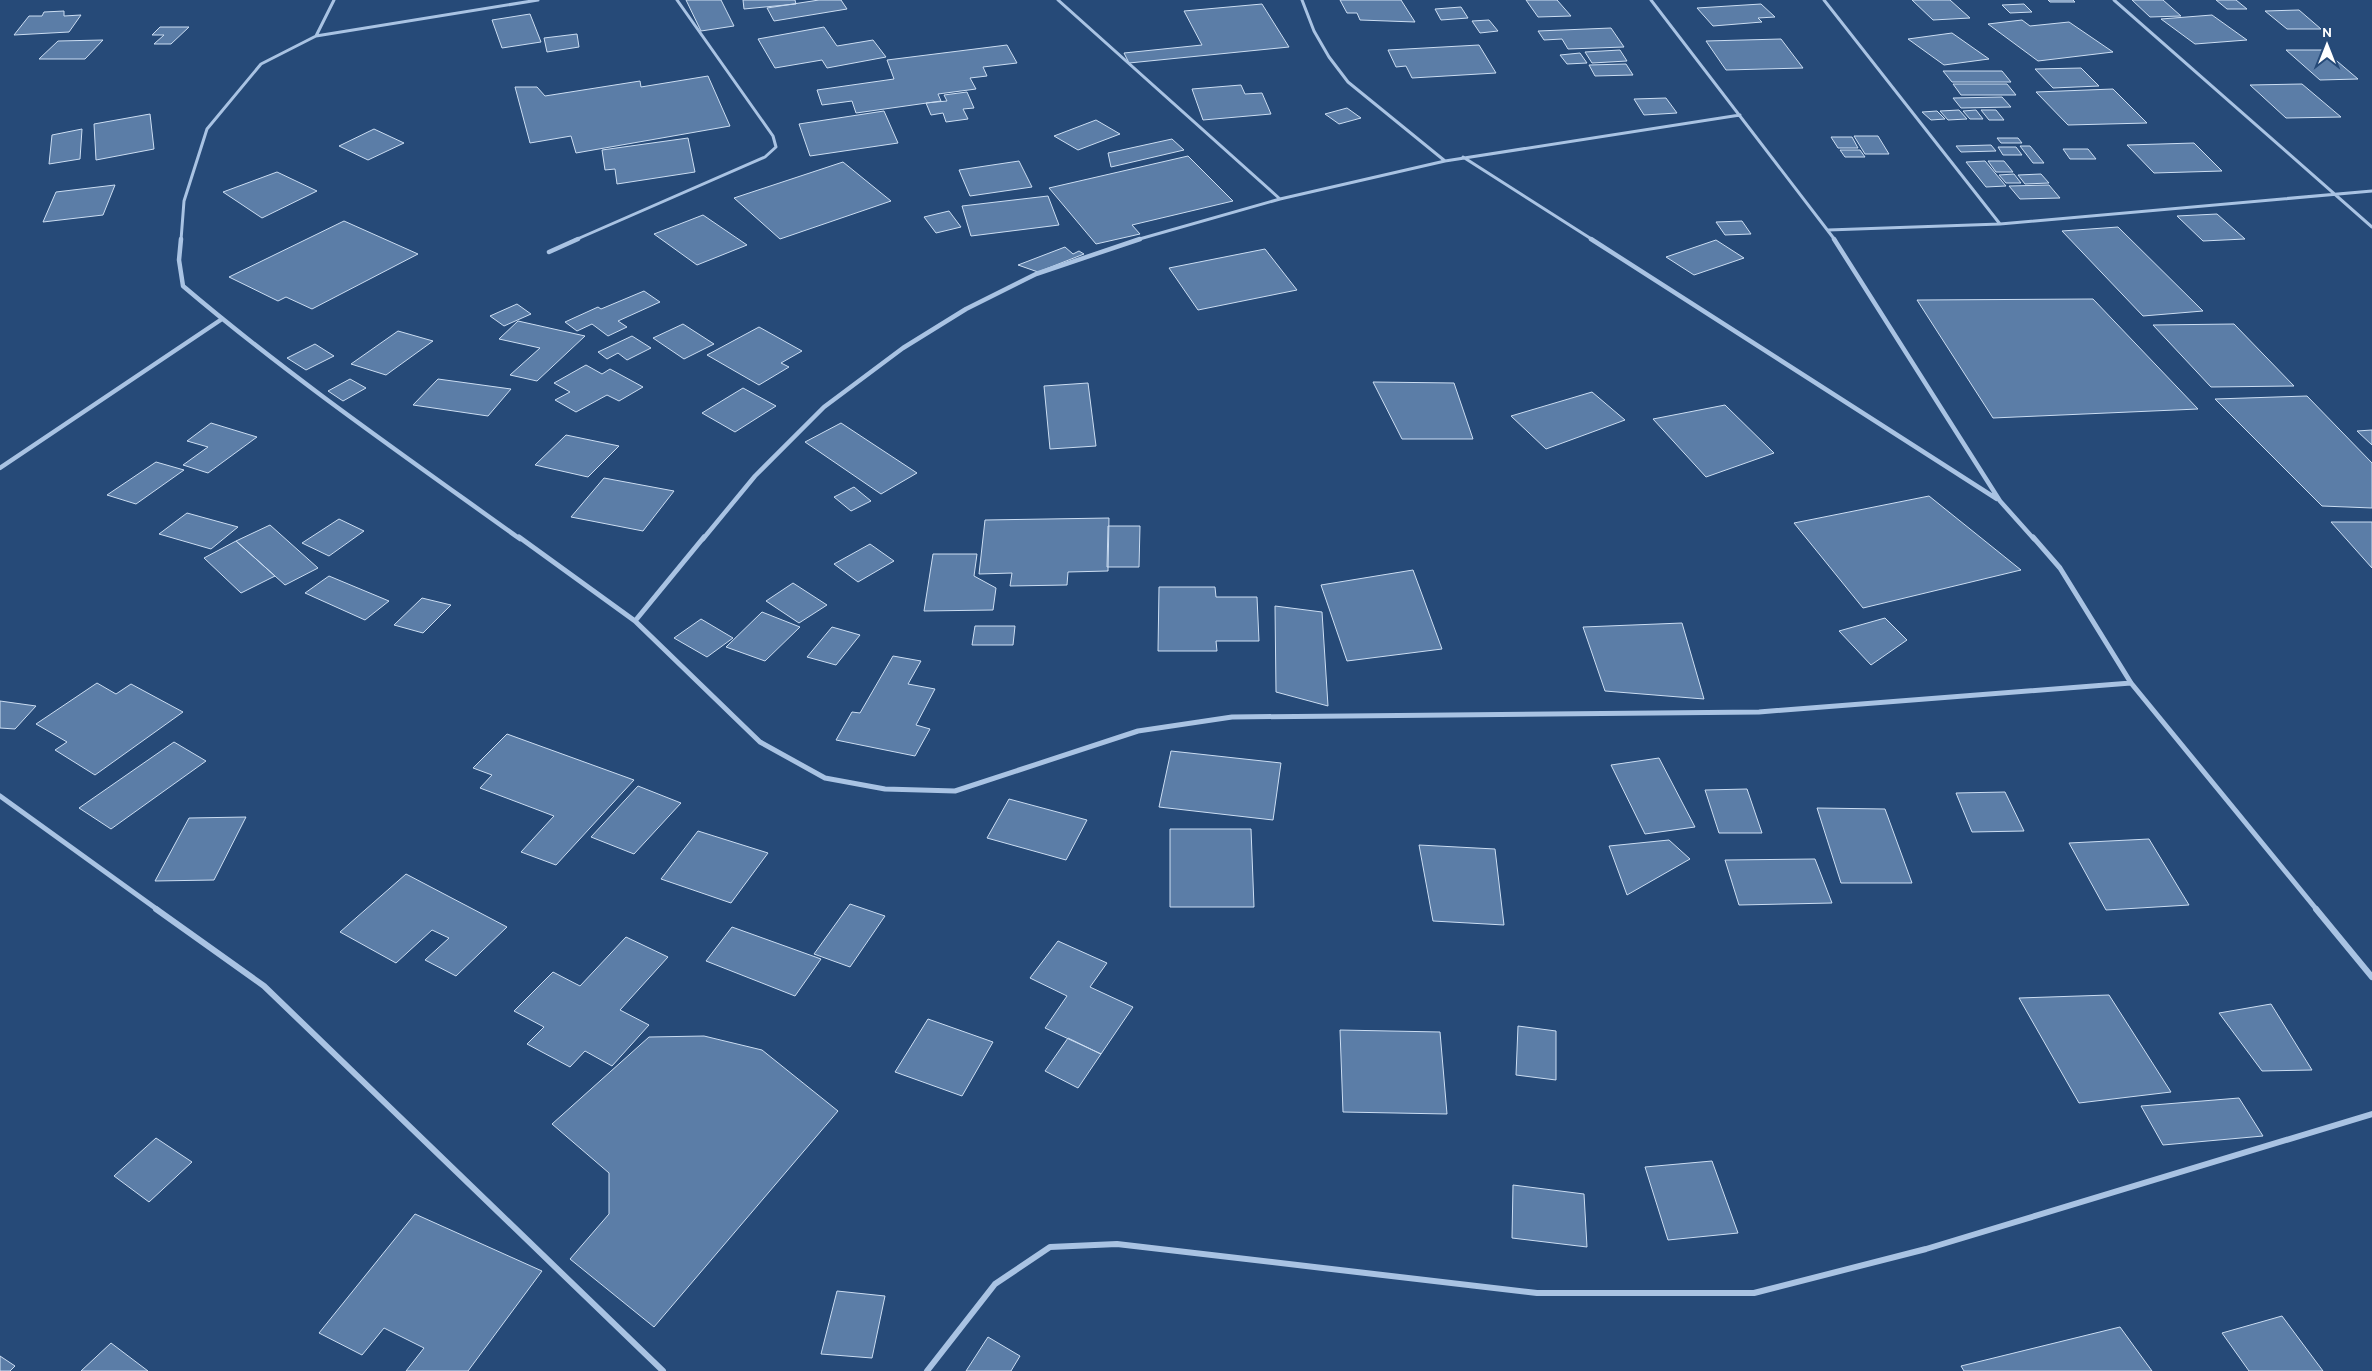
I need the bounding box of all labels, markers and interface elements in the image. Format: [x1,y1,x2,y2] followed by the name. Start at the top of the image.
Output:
[2302,20,2352,70] north arrow
[2322,25,2332,42] text: N

